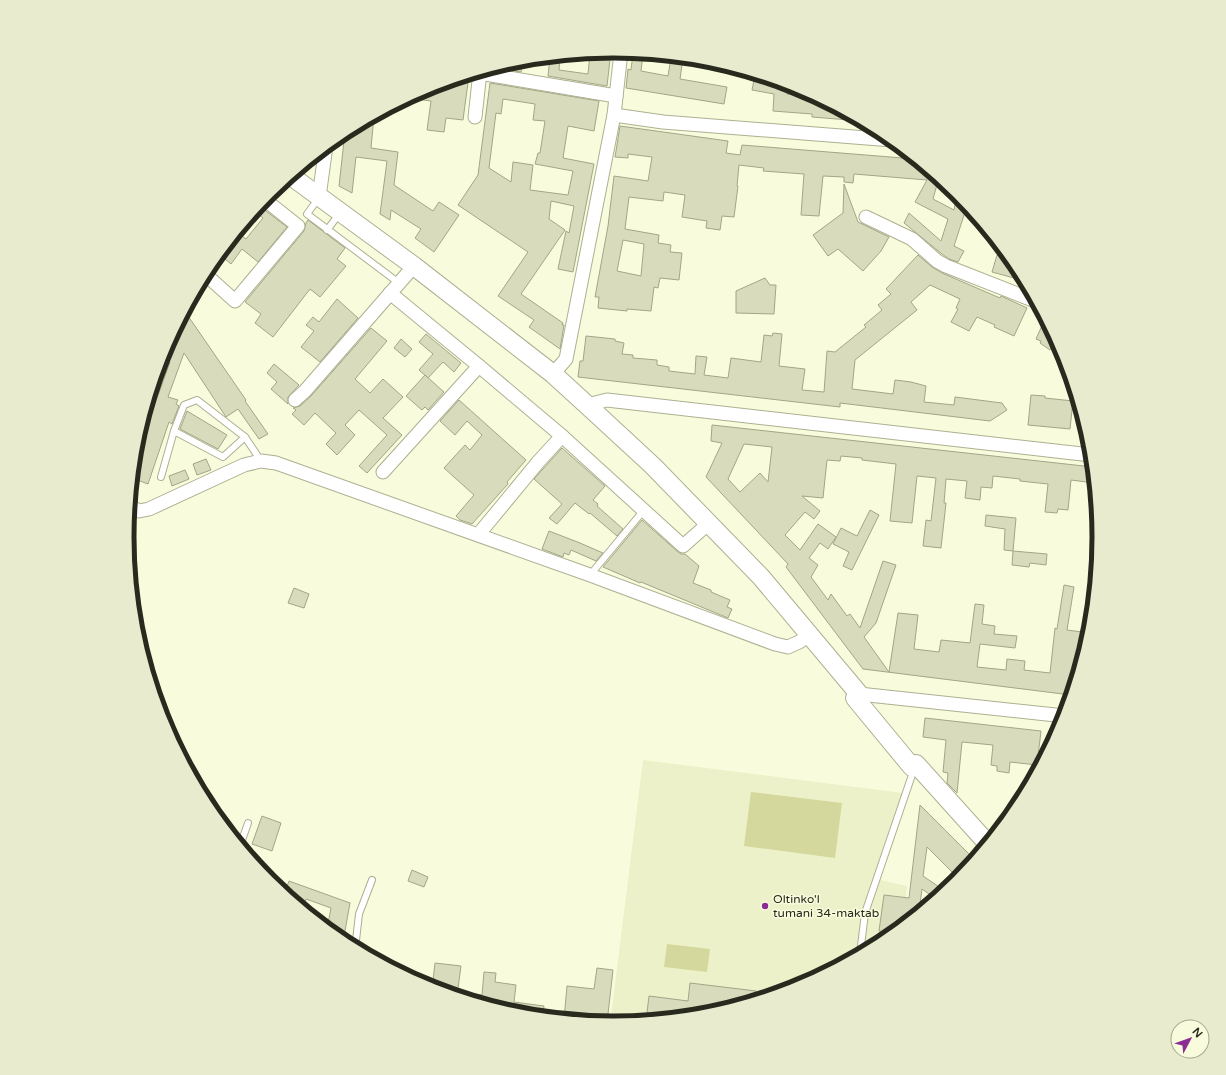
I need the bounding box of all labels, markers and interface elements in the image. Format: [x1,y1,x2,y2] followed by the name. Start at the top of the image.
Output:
[773,892,879,920] place label: Oltinko'l tumani 34-maktab
[760,901,770,911] marker: Oltinko'l tumani 34-maktab
[1170,1019,1210,1059] north arrow
[1189,1025,1205,1040] text: N

